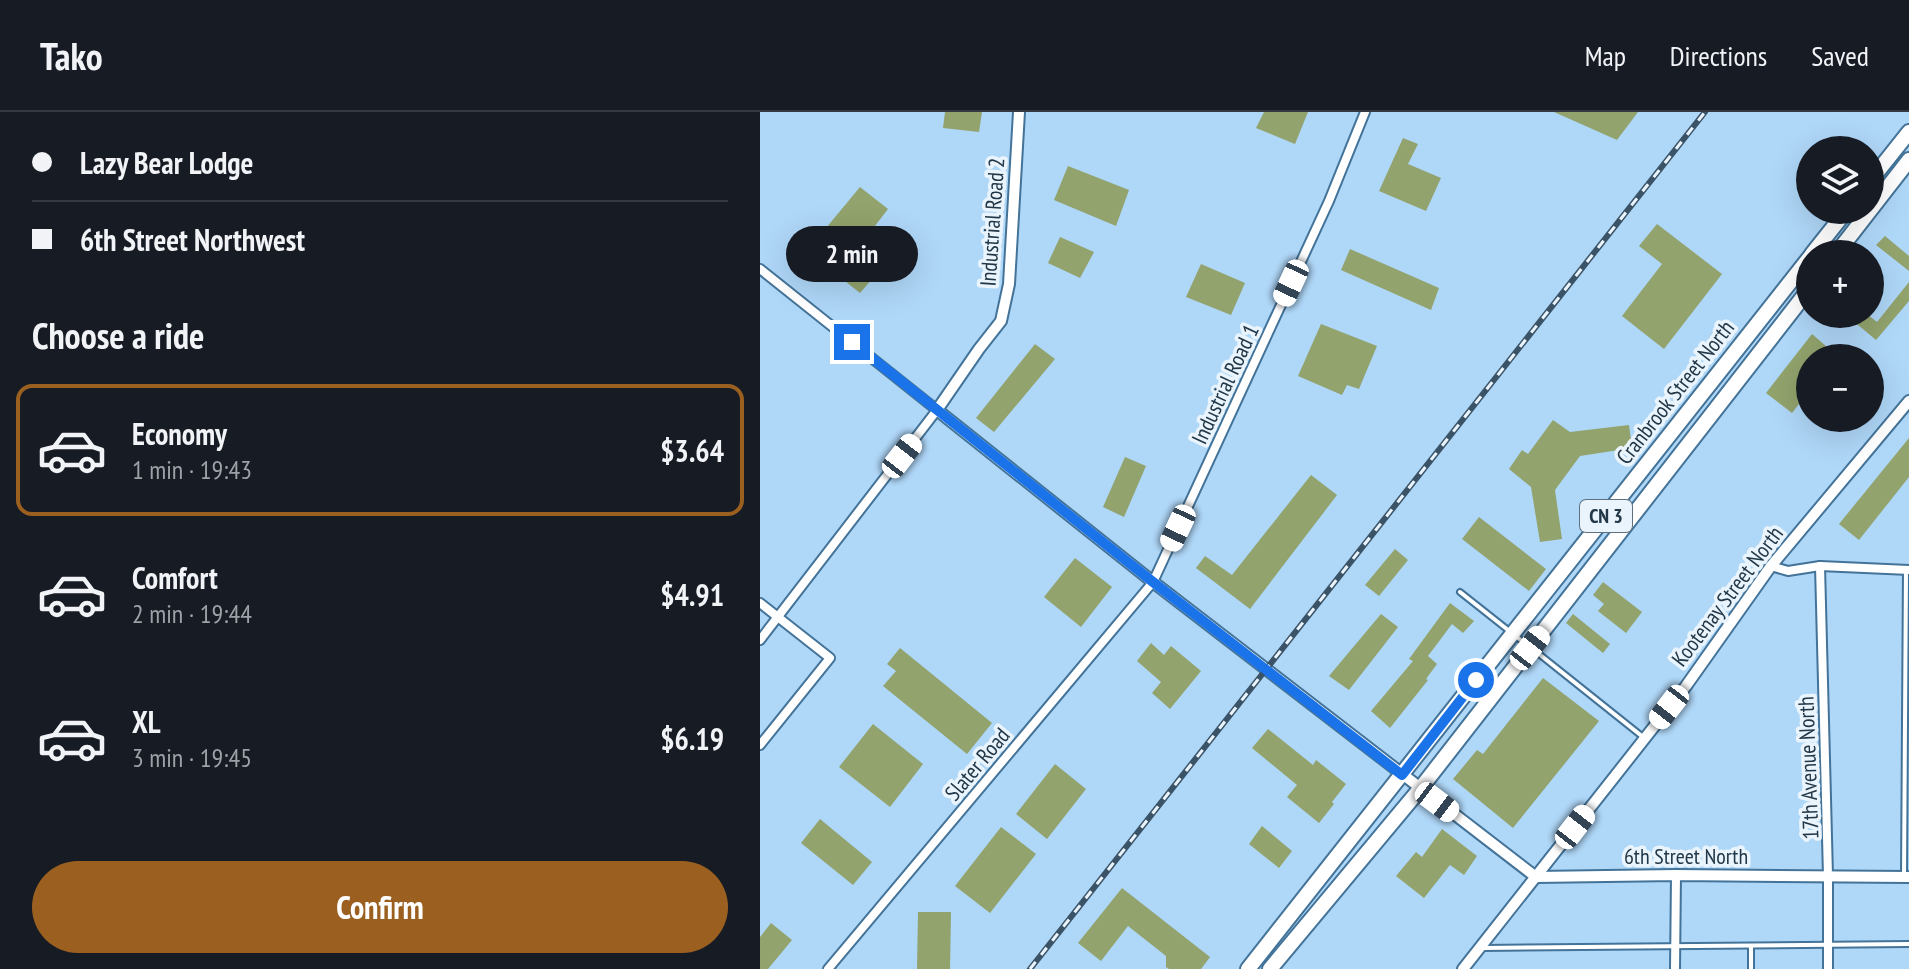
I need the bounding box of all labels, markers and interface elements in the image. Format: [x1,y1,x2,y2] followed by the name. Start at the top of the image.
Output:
[40,31,103,80] text: Tako
[1585,37,1626,74] text: Map
[1670,37,1767,74] text: Directions
[1811,37,1869,74] text: Saved
[1796,136,1884,432] map controls
[1796,136,1884,224] button: layers
[80,143,253,182] text: Lazy Bear Lodge
[974,157,1010,287] street label: Industrial Road 2
[80,220,305,259] text: 6th Street Northwest
[786,226,918,282] callout: 2 min
[826,237,878,270] text: 2 min
[1796,240,1884,328] button: +
[1270,256,1312,310] car
[32,312,204,359] text: Choose a ride
[1610,314,1740,470] street label: Cranbrook Street North
[1185,320,1265,448] street label: Industrial Road 1
[834,324,870,360] route end
[1796,344,1884,432] button: −
[36,414,108,486] icon: car
[132,414,227,453] text: Economy
[878,430,926,482] car
[660,431,724,470] text: $3.64
[132,453,252,486] text: 1 min · 19:43
[1580,500,1632,532] road number: CN 3
[1157,501,1199,555] car
[1665,520,1789,672] street label: Kootenay Street North
[36,558,108,630] icon: car
[132,558,218,597] text: Comfort
[660,575,724,614] text: $4.91
[132,597,252,630] text: 2 min · 19:44
[1506,622,1554,674] car
[1458,662,1494,698] route start
[1645,681,1693,733] car
[1792,696,1824,840] street label: 17th Avenue North
[36,702,108,774] icon: car
[132,702,161,741] text: XL
[660,719,724,758] text: $6.19
[938,722,1016,806] street label: Slater Road
[132,741,252,774] text: 3 min · 19:45
[1411,778,1463,826] car
[1551,801,1599,853] car
[1624,842,1748,870] street label: 6th Street North
[32,861,728,953] button: Confirm

